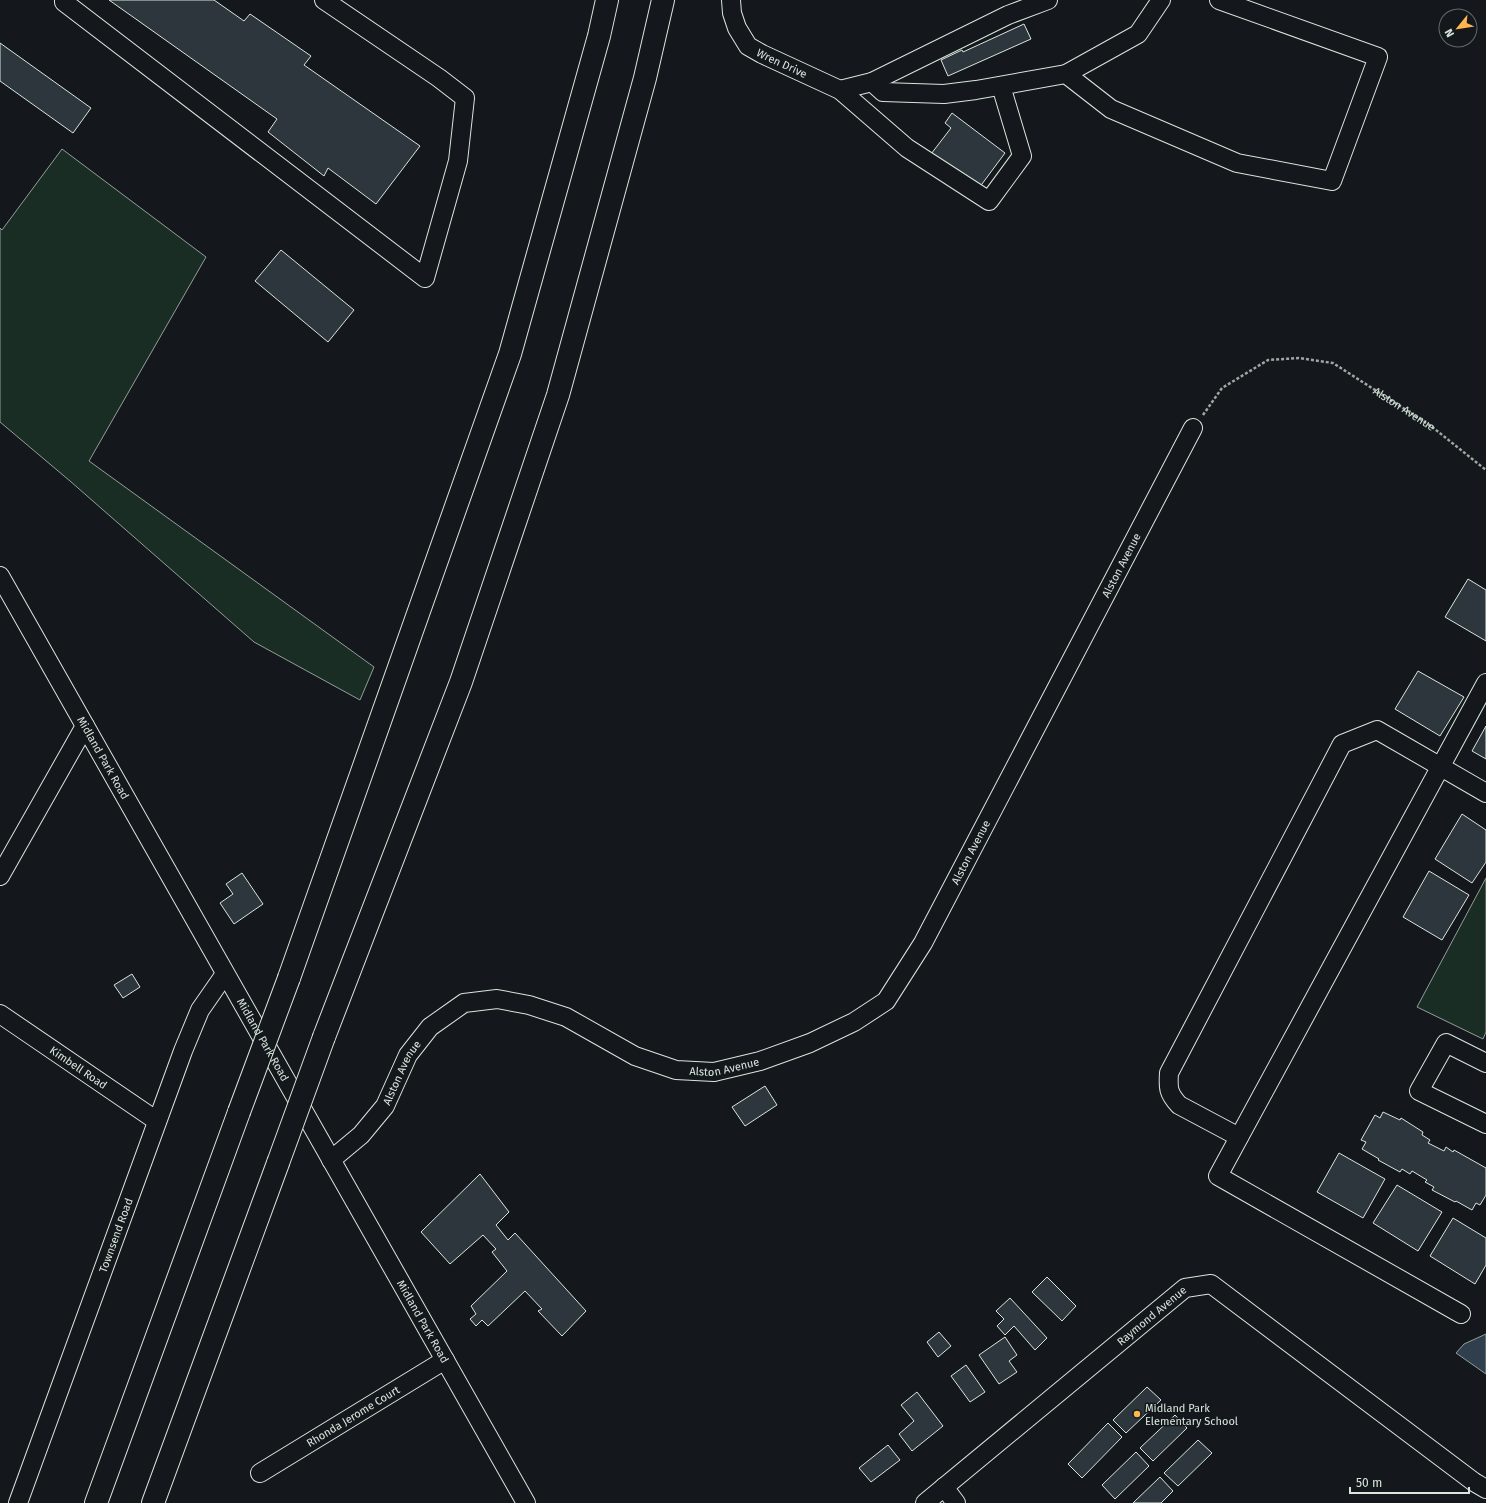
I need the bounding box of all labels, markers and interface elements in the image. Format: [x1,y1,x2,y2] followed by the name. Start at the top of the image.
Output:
[1438,8,1478,48] north arrow
[1442,26,1457,39] text: N
[754,46,809,81] street label: Wren Drive
[1371,385,1438,434] street label: Alston Avenue
[1099,531,1144,600] street label: Alston Avenue
[74,714,131,802] street label: Midland Park Road
[949,818,993,887] street label: Alston Avenue
[234,996,291,1084] street label: Midland Park Road
[380,1038,424,1107] street label: Alston Avenue
[47,1044,109,1092] street label: Kimbell Road
[689,1055,761,1079] street label: Alston Avenue
[97,1196,136,1274] street label: Townsend Road
[394,1278,451,1365] street label: Midland Park Road
[1115,1284,1189,1348] street label: Raymond Avenue
[304,1383,402,1450] street label: Rhonda Jerome Court
[1145,1402,1238,1428] place label: Midland Park Elementary School
[1132,1409,1142,1419] marker: Midland Park Elementary School
[1350,1469,1469,1495] scale bar
[1356,1476,1382,1490] text: 50 m

